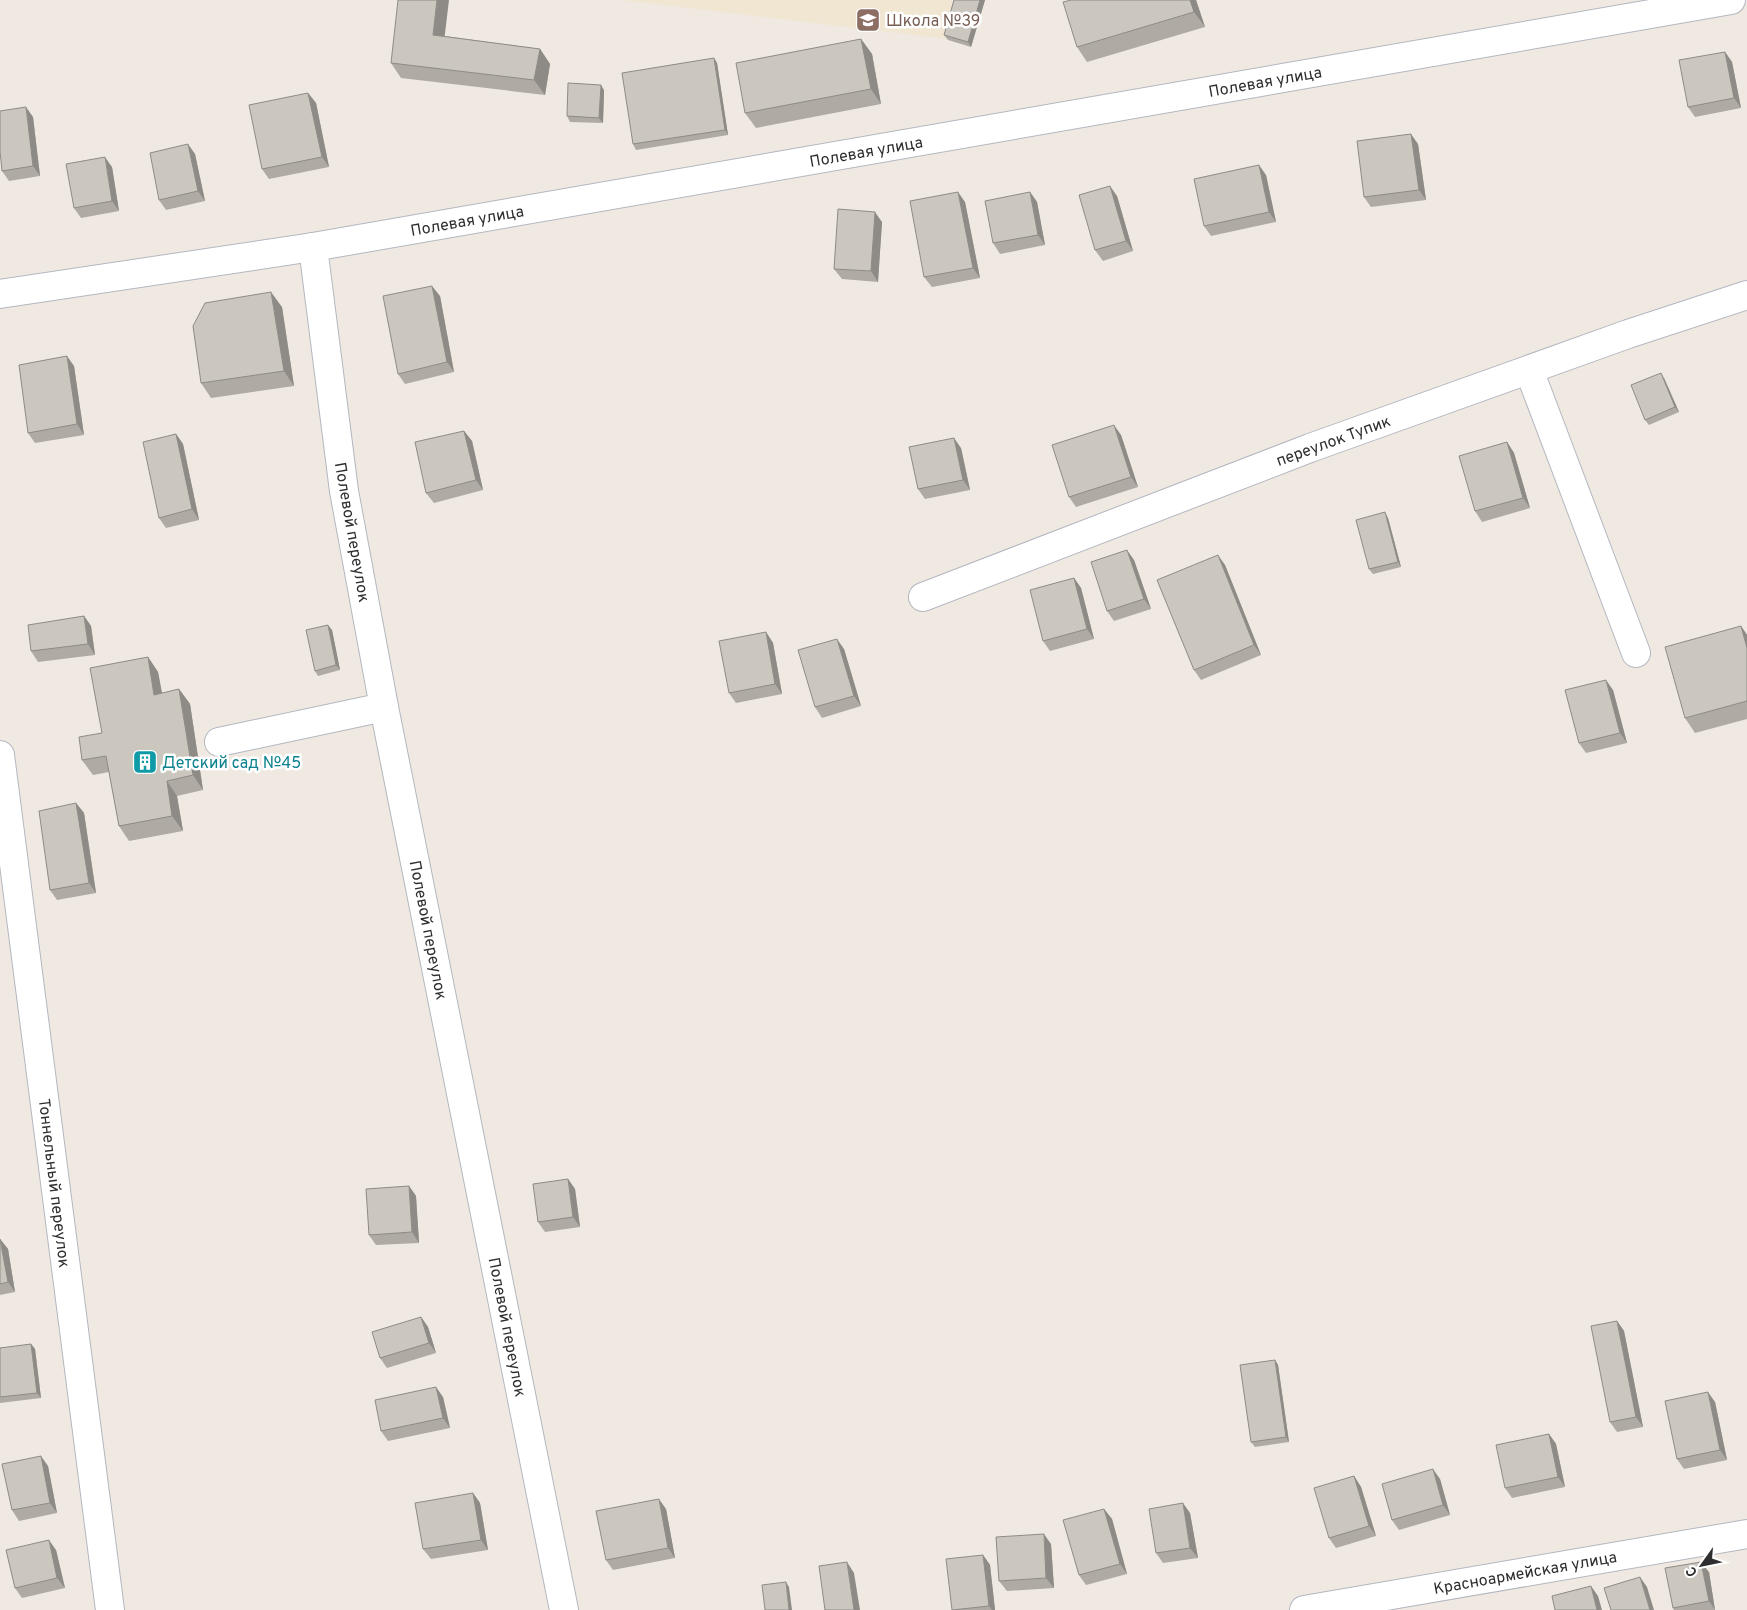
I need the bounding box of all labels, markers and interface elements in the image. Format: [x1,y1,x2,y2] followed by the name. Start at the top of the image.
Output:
[855,7,881,33] school or university icon: Школа №39
[886,12,980,32] place label: Школа №39
[1207,63,1324,103] street label: Полевая улица
[808,133,925,173] street label: Полевая улица
[409,202,526,242] street label: Полевая улица
[1274,412,1394,472] street label: переулок Тупик
[329,461,373,604] street label: Полевой переулок
[132,749,158,775] building icon: Детский сад №45
[162,754,301,774] place label: Детский сад №45
[404,859,450,1002] street label: Полевой переулок
[33,1097,73,1269] street label: Тоннельный переулок
[483,1256,529,1399] street label: Полевой переулок
[1677,1540,1727,1590] north arrow
[1432,1548,1619,1600] street label: Красноармейская улица
[1683,1563,1702,1580] text: С

